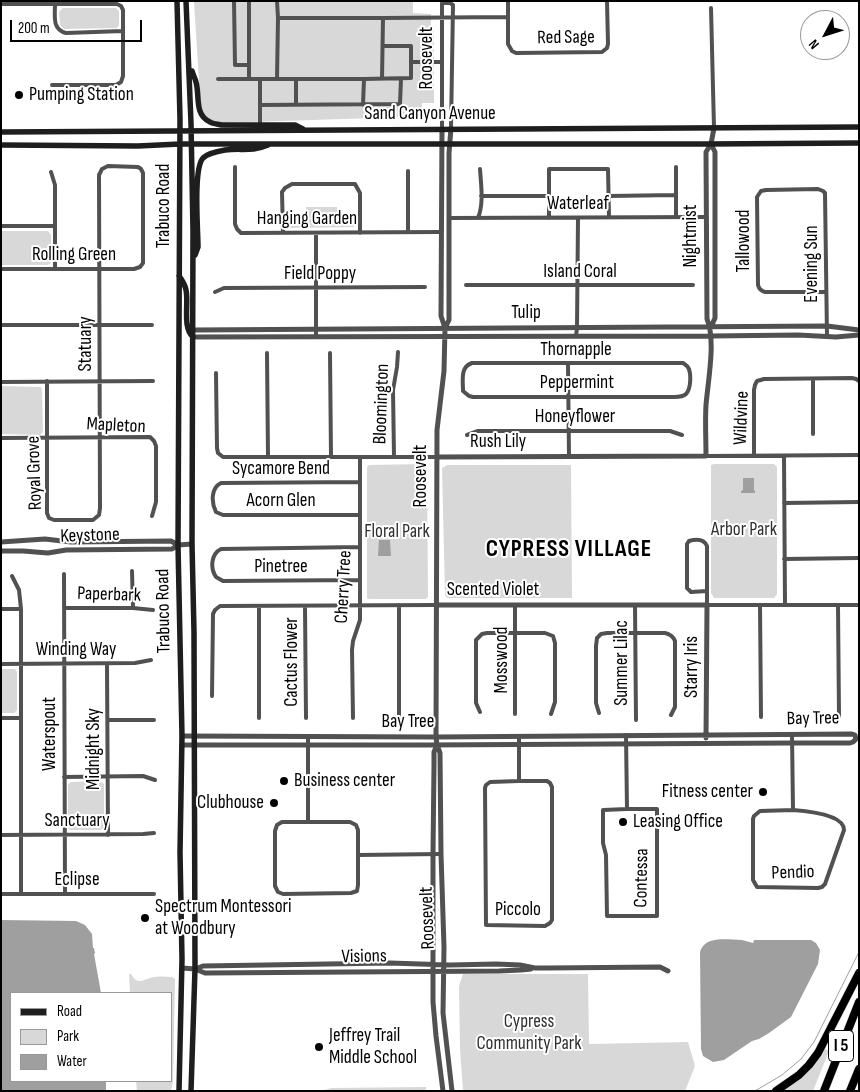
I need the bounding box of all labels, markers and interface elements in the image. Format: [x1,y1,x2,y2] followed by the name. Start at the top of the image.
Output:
[12,10,145,42] scale bar
[800,10,850,60] north arrow
[18,19,50,38] text: 200 m
[537,26,595,50] street label: Red Sage
[416,27,438,89] street label: Roosevelt
[805,36,823,53] text: N
[29,84,134,106] place label: Pumping Station
[13,89,25,101] marker: Pumping Station
[364,103,496,125] street label: Sand Canyon Avenue
[153,164,175,248] street label: Trabuco Road
[547,193,609,215] street label: Waterleaf
[680,204,702,268] street label: Nightmist
[257,208,357,230] street label: Hanging Garden
[733,210,755,272] street label: Tallowood
[801,225,823,303] street label: Evening Sun
[32,244,116,266] street label: Rolling Green
[543,261,617,283] street label: Island Coral
[284,263,356,285] street label: Field Poppy
[511,302,541,324] street label: Tulip
[75,316,97,372] street label: Statuary
[540,339,612,361] street label: Thornapple
[369,363,395,445] street label: Bloomington
[540,372,614,394] street label: Peppermint
[730,391,754,445] street label: Wildvine
[535,406,615,428] street label: Honeyflower
[86,413,146,439] street label: Mapleton
[470,431,526,453] street label: Rush Lily
[22,435,48,511] street label: Royal Grove
[410,445,432,507] street label: Roosevelt
[232,458,330,480] street label: Sycamore Bend
[246,490,316,512] street label: Acorn Glen
[711,519,777,541] park label: Arbor Park
[364,521,430,543] park label: Floral Park
[60,524,120,548] street label: Keystone
[484,536,654,564] district label: CYPRESS VILLAGE
[331,550,357,624] street label: Cherry Tree
[254,556,308,578] street label: Pinetree
[152,568,176,654] street label: Trabuco Road
[447,579,539,601] street label: Scented Violet
[77,582,141,608] street label: Paperbark
[281,617,303,707] street label: Cactus Flower
[611,620,633,706] street label: Summer Lilac
[491,627,513,693] street label: Mosswood
[681,636,703,698] street label: Starry Iris
[36,639,116,661] street label: Winding Way
[39,697,61,771] street label: Waterspout
[786,707,840,731] street label: Bay Tree
[83,708,105,790] street label: Midnight Sky
[382,711,434,733] street label: Bay Tree
[294,770,395,792] place label: Business center
[278,775,290,787] marker: Business center
[662,781,753,803] place label: Fitness center
[757,786,769,798] marker: Fitness center
[197,792,264,814] place label: Clubhouse
[268,797,280,809] marker: Clubhouse
[44,810,110,832] street label: Sanctuary
[633,811,723,833] place label: Leasing Office
[617,816,629,828] marker: Leasing Office
[630,848,654,908] street label: Contessa
[771,861,815,885] street label: Pendio
[54,869,100,891] street label: Eclipse
[416,886,440,950] street label: Roosevelt
[155,896,292,940] place label: Spectrum Montessori at Woodbury
[495,899,541,921] street label: Piccolo
[139,912,151,924] marker: Spectrum Montessori at Woodbury
[341,945,387,969] street label: Visions
[10,992,172,1082] legend
[57,1002,82,1021] text: Road
[477,1011,581,1055] park label: Cypress Community Park
[329,1025,417,1069] place label: Jeffrey Trail Middle School
[57,1027,79,1046] text: Park
[828,1030,854,1062] road number: I 5
[313,1041,325,1053] marker: Jeffrey Trail Middle School
[57,1052,87,1071] text: Water

